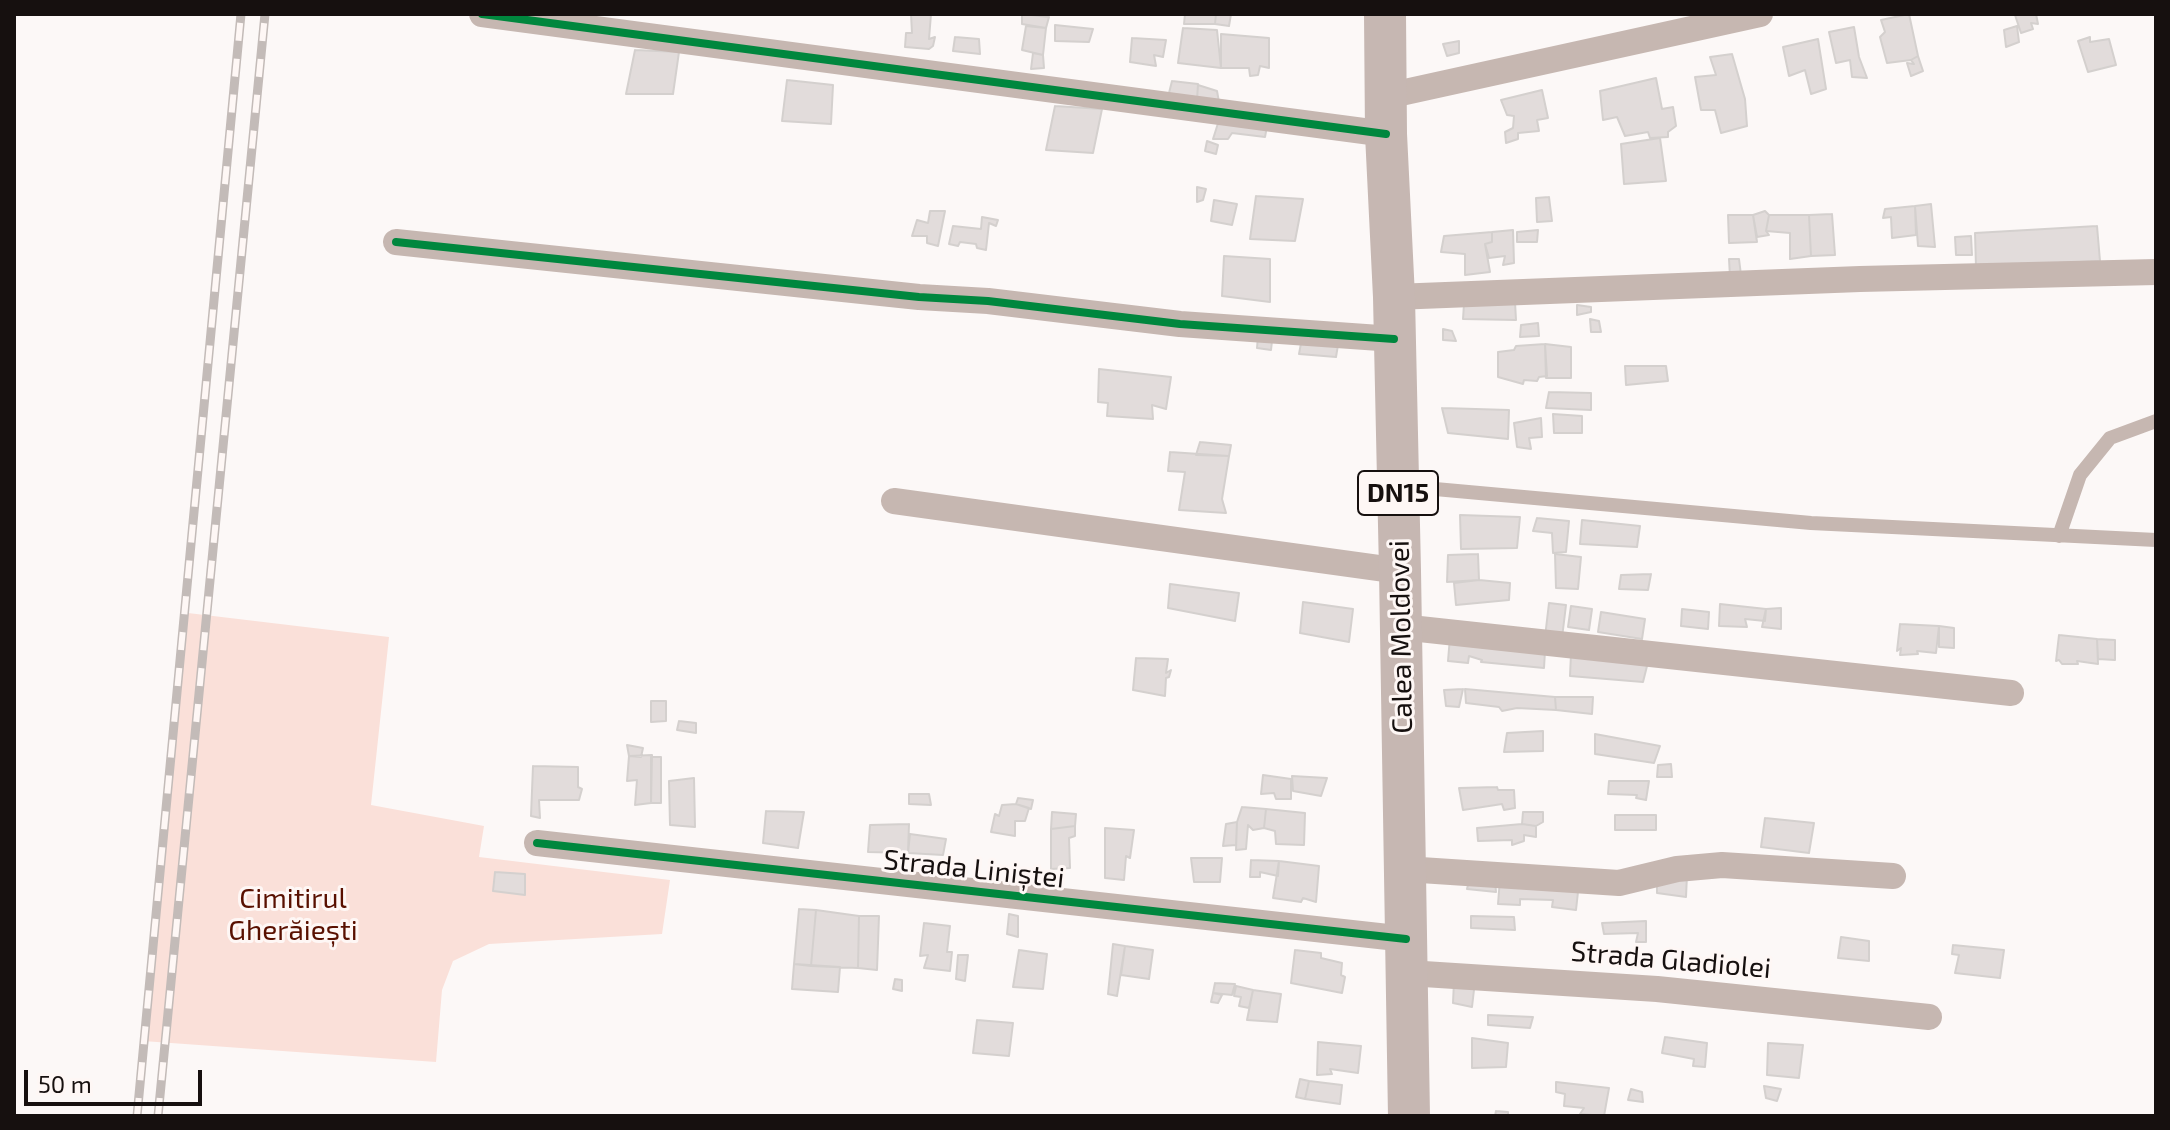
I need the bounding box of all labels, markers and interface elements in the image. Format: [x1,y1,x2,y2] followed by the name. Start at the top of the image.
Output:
[1358,471,1438,515] road number: DN15
[1383,540,1419,734] street label: Calea Moldovei
[882,843,1066,895] street label: Strada Liniștei
[228,882,358,948] park label: Cimitirul Gherăiești
[1569,935,1773,985] street label: Strada Gladiolei
[28,1054,206,1104] scale bar
[38,1069,92,1098] text: 50 m

